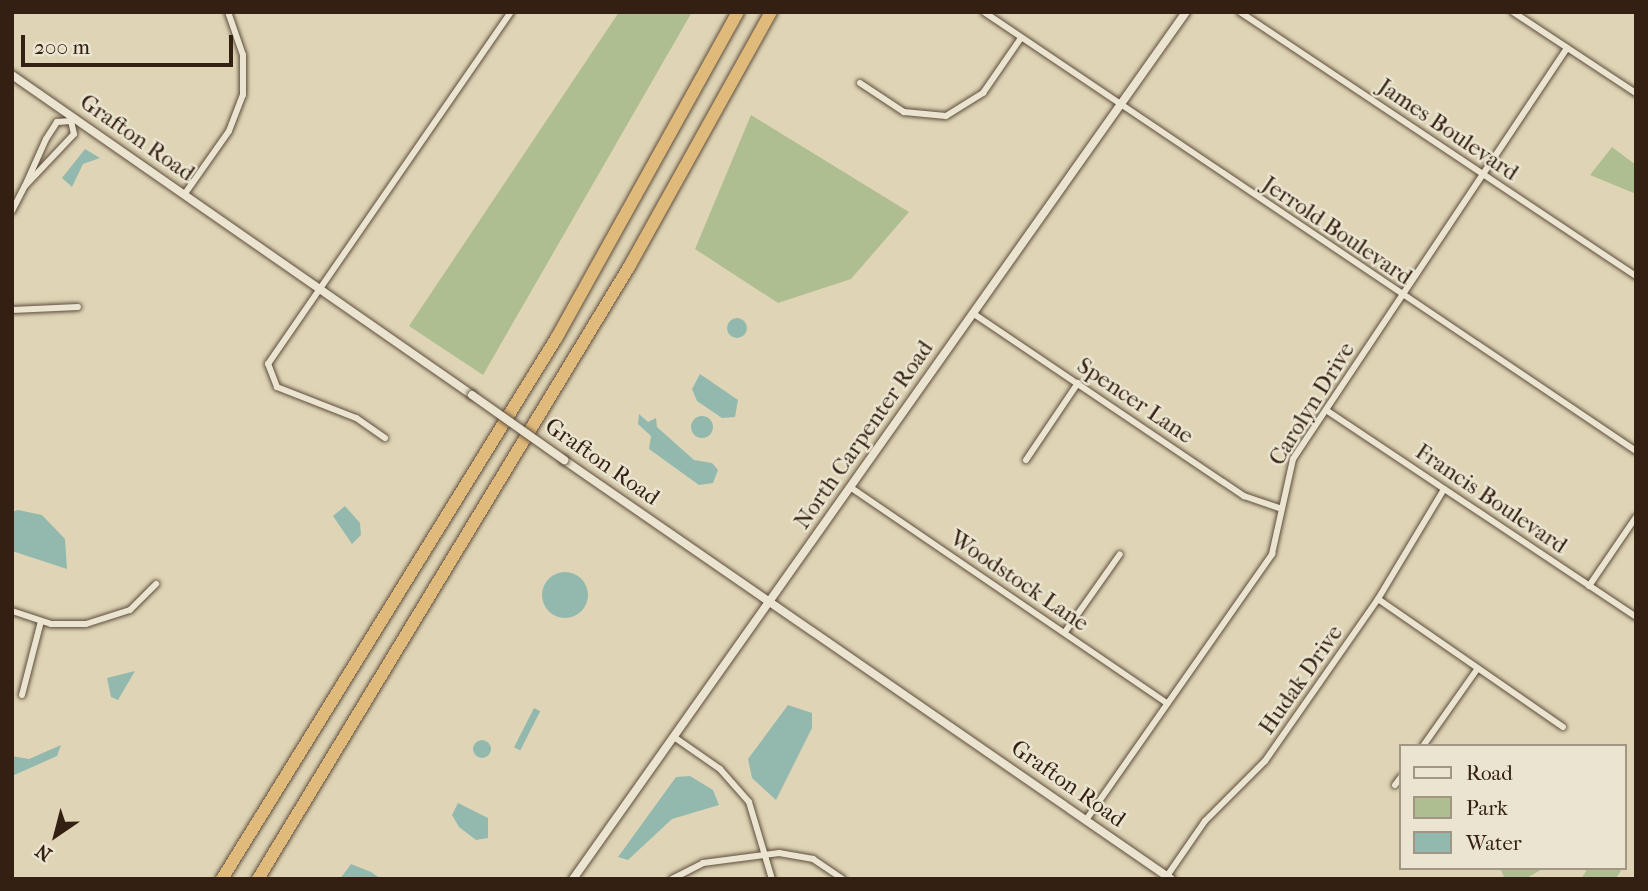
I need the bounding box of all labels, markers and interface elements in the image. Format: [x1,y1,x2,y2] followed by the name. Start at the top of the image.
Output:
[24,21,236,65] scale bar
[34,35,90,59] text: 200 m
[1373,73,1523,187] street label: James Boulevard
[74,88,200,188] street label: Grafton Road
[1257,171,1417,291] street label: Jerrold Boulevard
[789,336,939,534] street label: North Carpenter Road
[1263,337,1361,471] street label: Carolyn Drive
[1072,352,1198,450] street label: Spencer Lane
[539,412,665,512] street label: Grafton Road
[1410,438,1572,560] street label: Francis Boulevard
[944,524,1094,638] street label: Woodstock Lane
[1253,620,1349,740] street label: Hudak Drive
[1005,734,1131,834] street label: Grafton Road
[1400,744,1627,870] legend
[1466,761,1513,785] text: Road
[1466,796,1508,820] text: Park
[21,800,91,870] north arrow
[1466,831,1522,855] text: Water
[32,839,56,865] text: N

